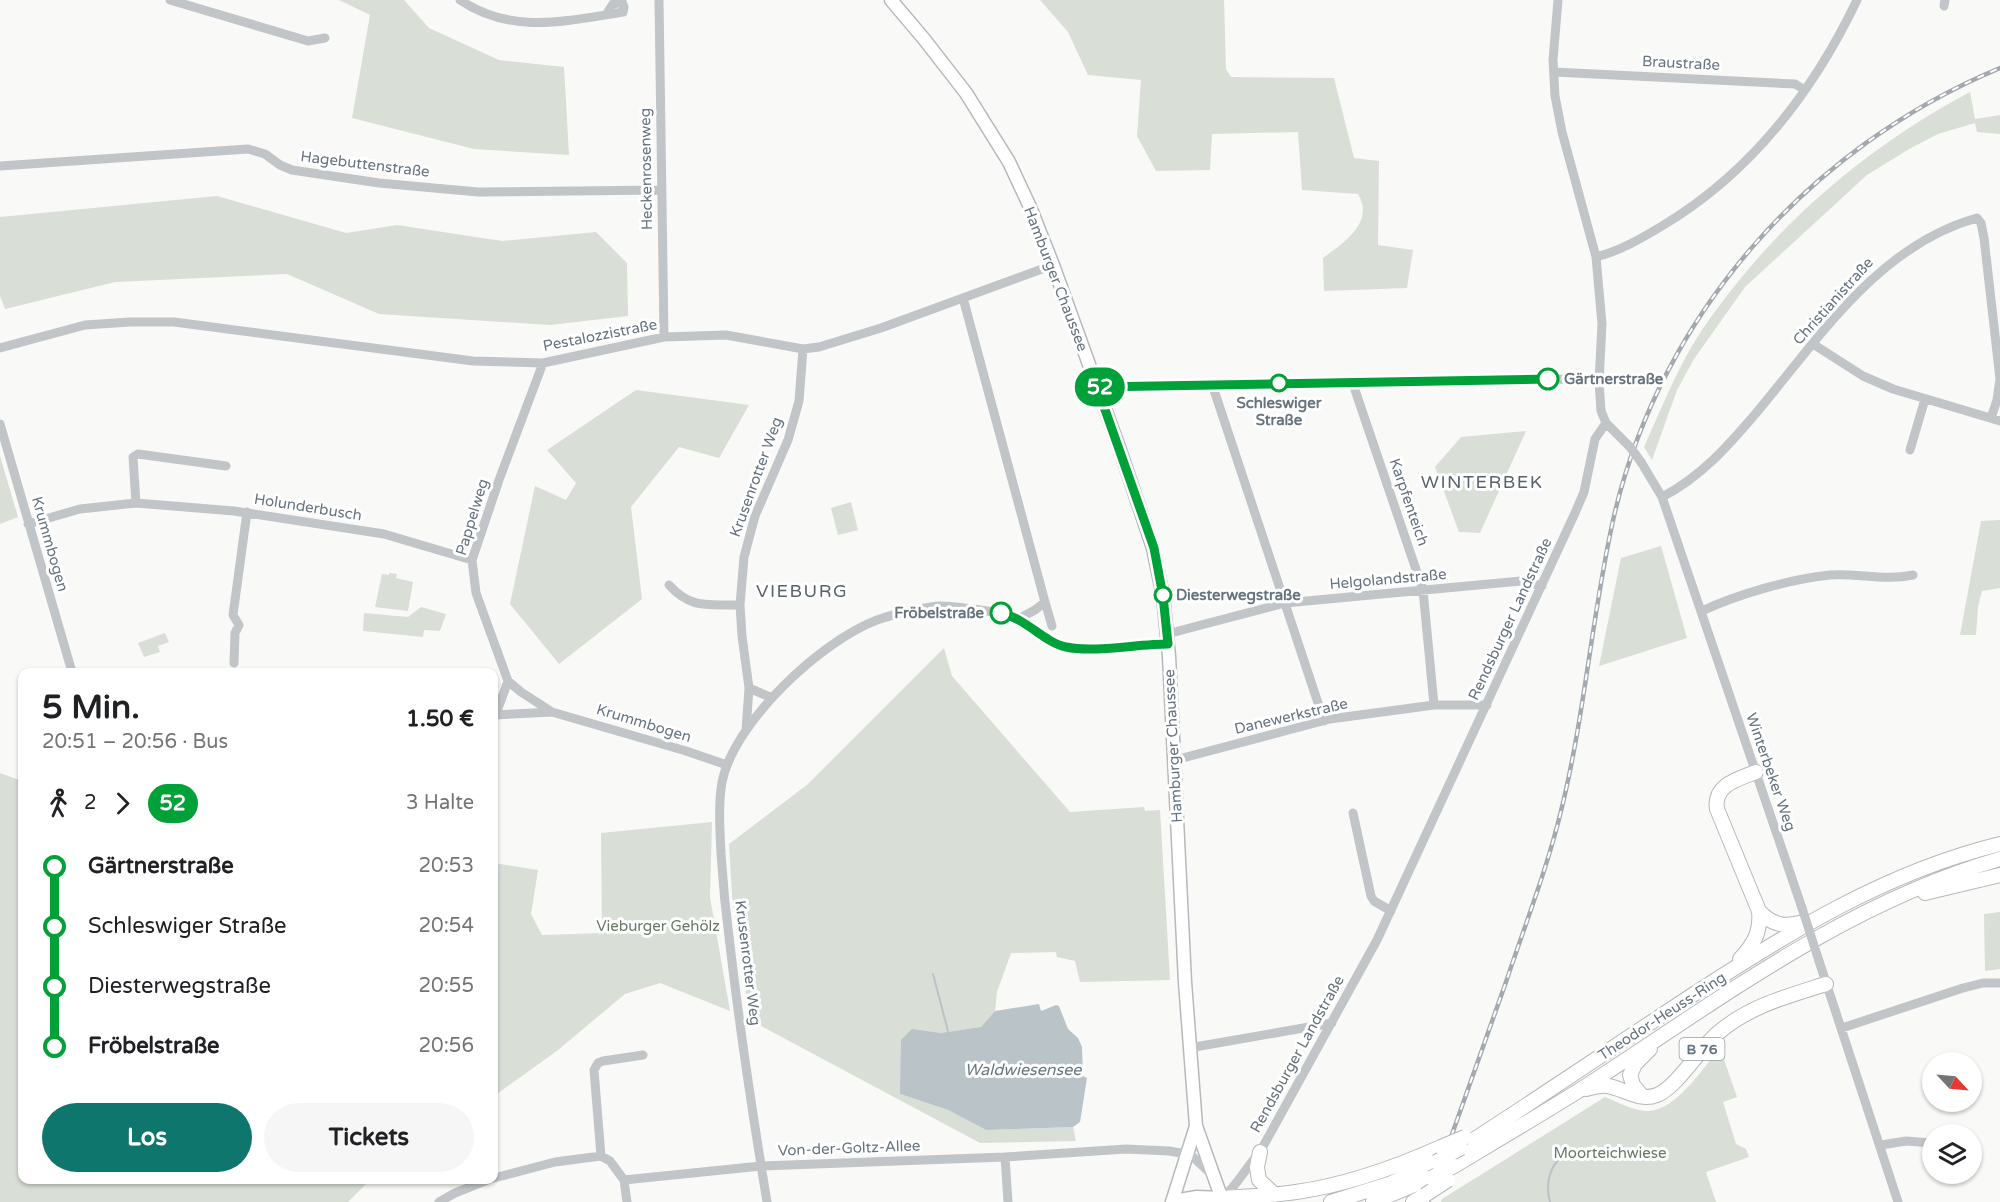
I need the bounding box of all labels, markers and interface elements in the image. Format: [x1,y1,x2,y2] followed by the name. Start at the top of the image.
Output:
[1641,52,1721,74] street label: Braustraße
[636,108,656,230] street label: Heckenrosenweg
[299,147,431,181] street label: Hagebuttenstraße
[1020,204,1092,354] street label: Hamburger Chaussee
[1789,254,1877,348] street label: Christianistraße
[541,315,659,355] street label: Pestalozzistraße
[1073,368,1127,406] line badge: 52
[1537,368,1559,390] marker: Gärtnerstraße
[1564,370,1664,388] place label: Gärtnerstraße
[1270,374,1288,392] marker: Schleswiger Straße
[1087,375,1113,400] text: 52
[1236,394,1322,429] place label: Schleswiger Straße
[726,415,786,539] street label: Krusenrotter Weg
[1386,456,1432,548] street label: Karpfenteich
[1421,471,1543,493] district label: WINTERBEK
[452,477,492,557] street label: Pappelweg
[253,490,363,524] street label: Holunderbusch
[28,494,72,594] street label: Krummbogen
[1464,535,1556,703] street label: Rendsburger Landstraße
[1329,565,1447,593] street label: Helgolandstraße
[756,580,848,602] district label: VIEBURG
[1154,586,1172,604] marker: Diesterwegstraße
[1176,586,1301,605] place label: Diesterwegstraße
[990,602,1012,624] marker: Fröbelstraße
[894,604,985,622] place label: Fröbelstraße
[1160,669,1186,823] street label: Hamburger Chaussee
[42,688,140,727] text: 5 Min.
[1233,694,1349,738] street label: Danewerkstraße
[594,700,694,746] street label: Krummbogen
[406,706,474,732] text: 1.50 €
[1742,710,1800,834] street label: Winterbeker Weg
[42,730,228,754] text: 20:51 – 20:56 · Bus
[42,787,75,820] icon: walk
[106,787,139,820] icon: forward
[84,791,97,815] text: 2
[160,791,186,816] text: 52
[406,791,474,815] text: 3 Halte
[88,853,234,879] text: Gärtnerstraße
[419,854,474,878] text: 20:53
[731,899,765,1027] street label: Krusenrotter Weg
[88,913,287,939] text: Schleswiger Straße
[419,914,474,938] text: 20:54
[596,917,720,935] park label: Vieburger Gehölz
[1595,968,1729,1064] street label: Theodor-Heuss-Ring
[1246,972,1348,1136] street label: Rendsburger Landstraße
[88,973,271,999] text: Diesterwegstraße
[419,974,474,998] text: 20:55
[88,1033,220,1059] text: Fröbelstraße
[419,1034,474,1058] text: 20:56
[1680,1038,1724,1060] road number: B 76
[1922,1052,1982,1112] north arrow
[1922,1052,1982,1184] map controls
[965,1060,1082,1080] water label: Waldwiesensee
[42,1103,252,1172] button: Los
[264,1103,474,1172] button: Tickets
[1922,1124,1982,1184] button: layers
[777,1137,921,1159] street label: Von-der-Goltz-Allee
[1554,1144,1666,1162] park label: Moorteichwiese

